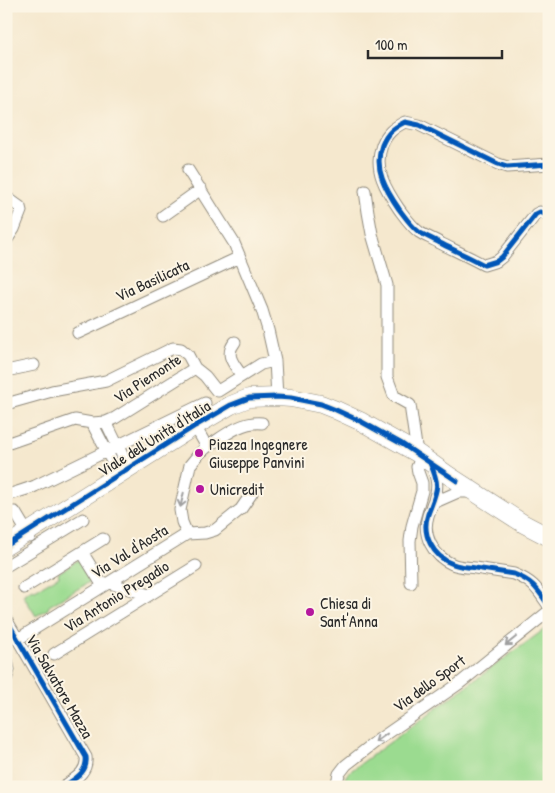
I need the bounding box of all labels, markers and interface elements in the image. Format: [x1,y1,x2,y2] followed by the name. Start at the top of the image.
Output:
[368,28,501,60] scale bar
[375,34,408,55] text: 100 m
[112,253,192,307] street label: Via Basilicata
[109,348,186,408] street label: Via Piemonte
[94,395,214,481] street label: Viale dell'Unità d'Italia
[209,433,309,473] place label: Piazza Ingegnere Giuseppe Panvini
[193,447,205,459] marker: Piazza Ingegnere Giuseppe Panvini
[210,478,264,500] place label: Unicredit
[194,483,206,495] marker: Unicredit
[177,492,186,508] one-way arrow
[86,519,172,583] street label: Via Val d'Aosta
[59,554,173,637] street label: Via Antonio Pregadio
[320,592,378,632] place label: Chiesa di Sant'Anna
[304,606,316,618] marker: Chiesa di Sant'Anna
[21,630,99,742] street label: Via Salvatore Mazza
[505,636,518,647] one-way arrow
[388,649,470,717] street label: Via dello Sport
[374,733,388,743] one-way arrow

